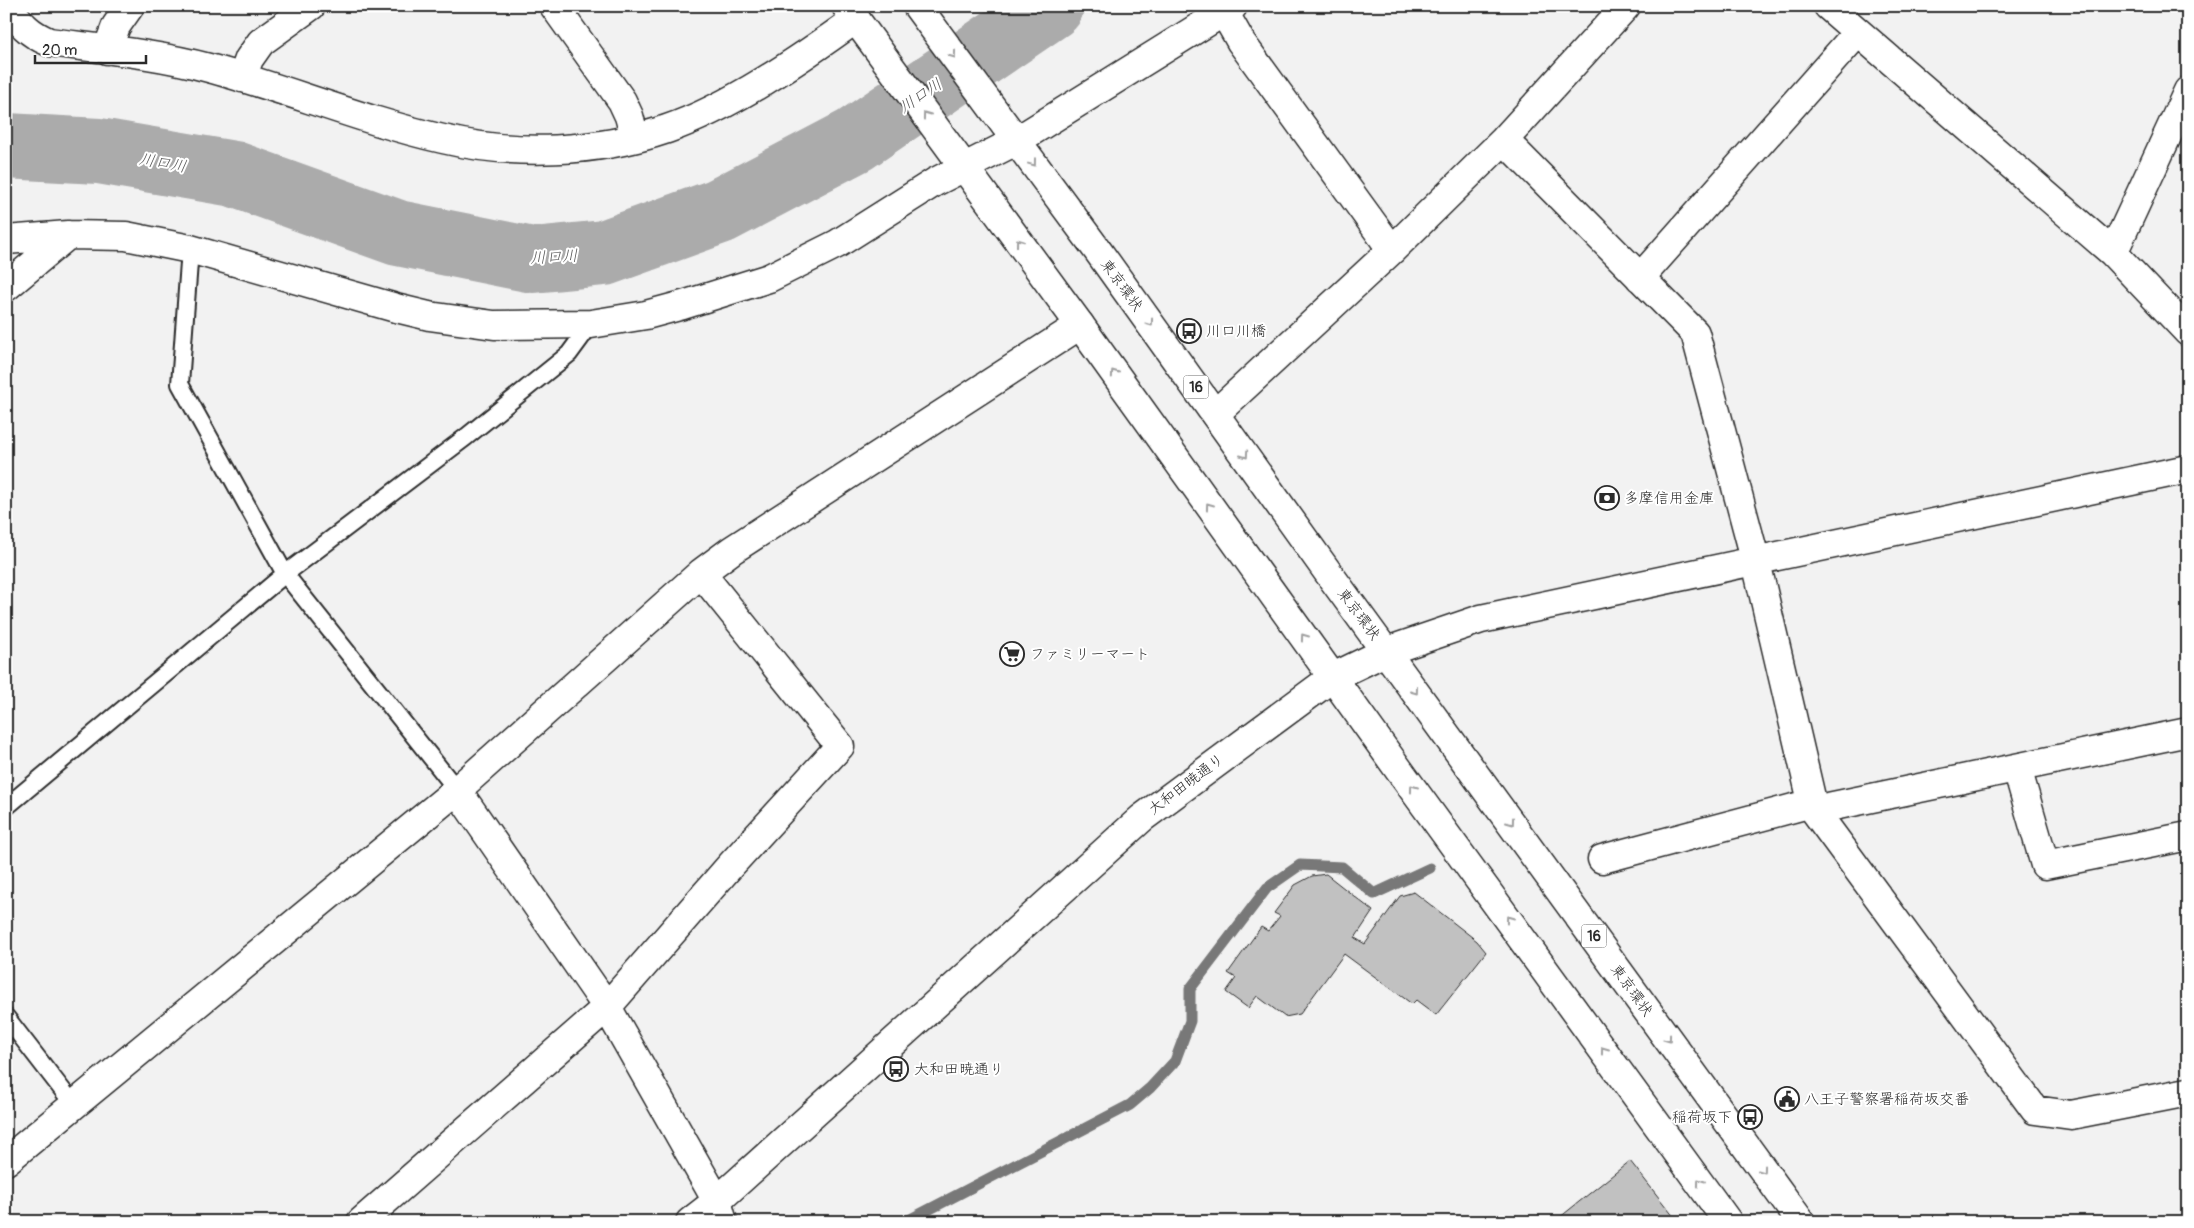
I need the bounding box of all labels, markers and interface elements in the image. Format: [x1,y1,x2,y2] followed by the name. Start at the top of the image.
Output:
[35,32,146,64] scale bar
[42,41,77,60] text: 20 m
[947,49,956,59] one-way arrow
[895,74,946,118] water label: 川口川
[923,111,932,121] one-way arrow
[137,149,188,177] water label: 川口川
[1027,157,1036,167] one-way arrow
[1016,239,1024,248] one-way arrow
[530,246,579,268] water label: 川口川
[1096,255,1147,315] street label: 東京環状
[1144,317,1153,327] one-way arrow
[1176,318,1202,344] bus stop icon: 川口川橋
[1206,322,1266,341] place label: 川口川橋
[1111,370,1120,379] one-way arrow
[1184,376,1208,398] road number: 16
[1239,449,1247,458] one-way arrow
[1594,485,1620,511] bank icon: 多摩信用金庫
[1624,489,1714,508] place label: 多摩信用金庫
[1206,502,1215,511] one-way arrow
[1333,585,1384,644] street label: 東京環状
[1301,633,1310,643] one-way arrow
[999,641,1025,667] supermarket icon: ファミリーマート
[1030,645,1150,664] place label: ファミリーマート
[1409,685,1419,694] one-way arrow
[1145,750,1228,819] street label: 大和田暁通り
[1410,785,1418,794] one-way arrow
[1505,816,1514,826] one-way arrow
[1506,915,1515,925] one-way arrow
[1582,924,1606,948] road number: 16
[1606,960,1657,1020] street label: 東京環状
[1662,1033,1671,1043] one-way arrow
[1601,1047,1611,1056] one-way arrow
[883,1056,909,1082] bus stop icon: 大和田暁通り
[914,1060,1004,1079] place label: 大和田暁通り
[1774,1086,1800,1112] public building icon: 八王子警察署稲荷坂交番
[1804,1090,1969,1109] place label: 八王子警察署稲荷坂交番
[1737,1104,1763,1130] bus stop icon: 稲荷坂下
[1672,1108,1732,1127] place label: 稲荷坂下
[1757,1164,1766,1174] one-way arrow
[1697,1179,1705,1188] one-way arrow

